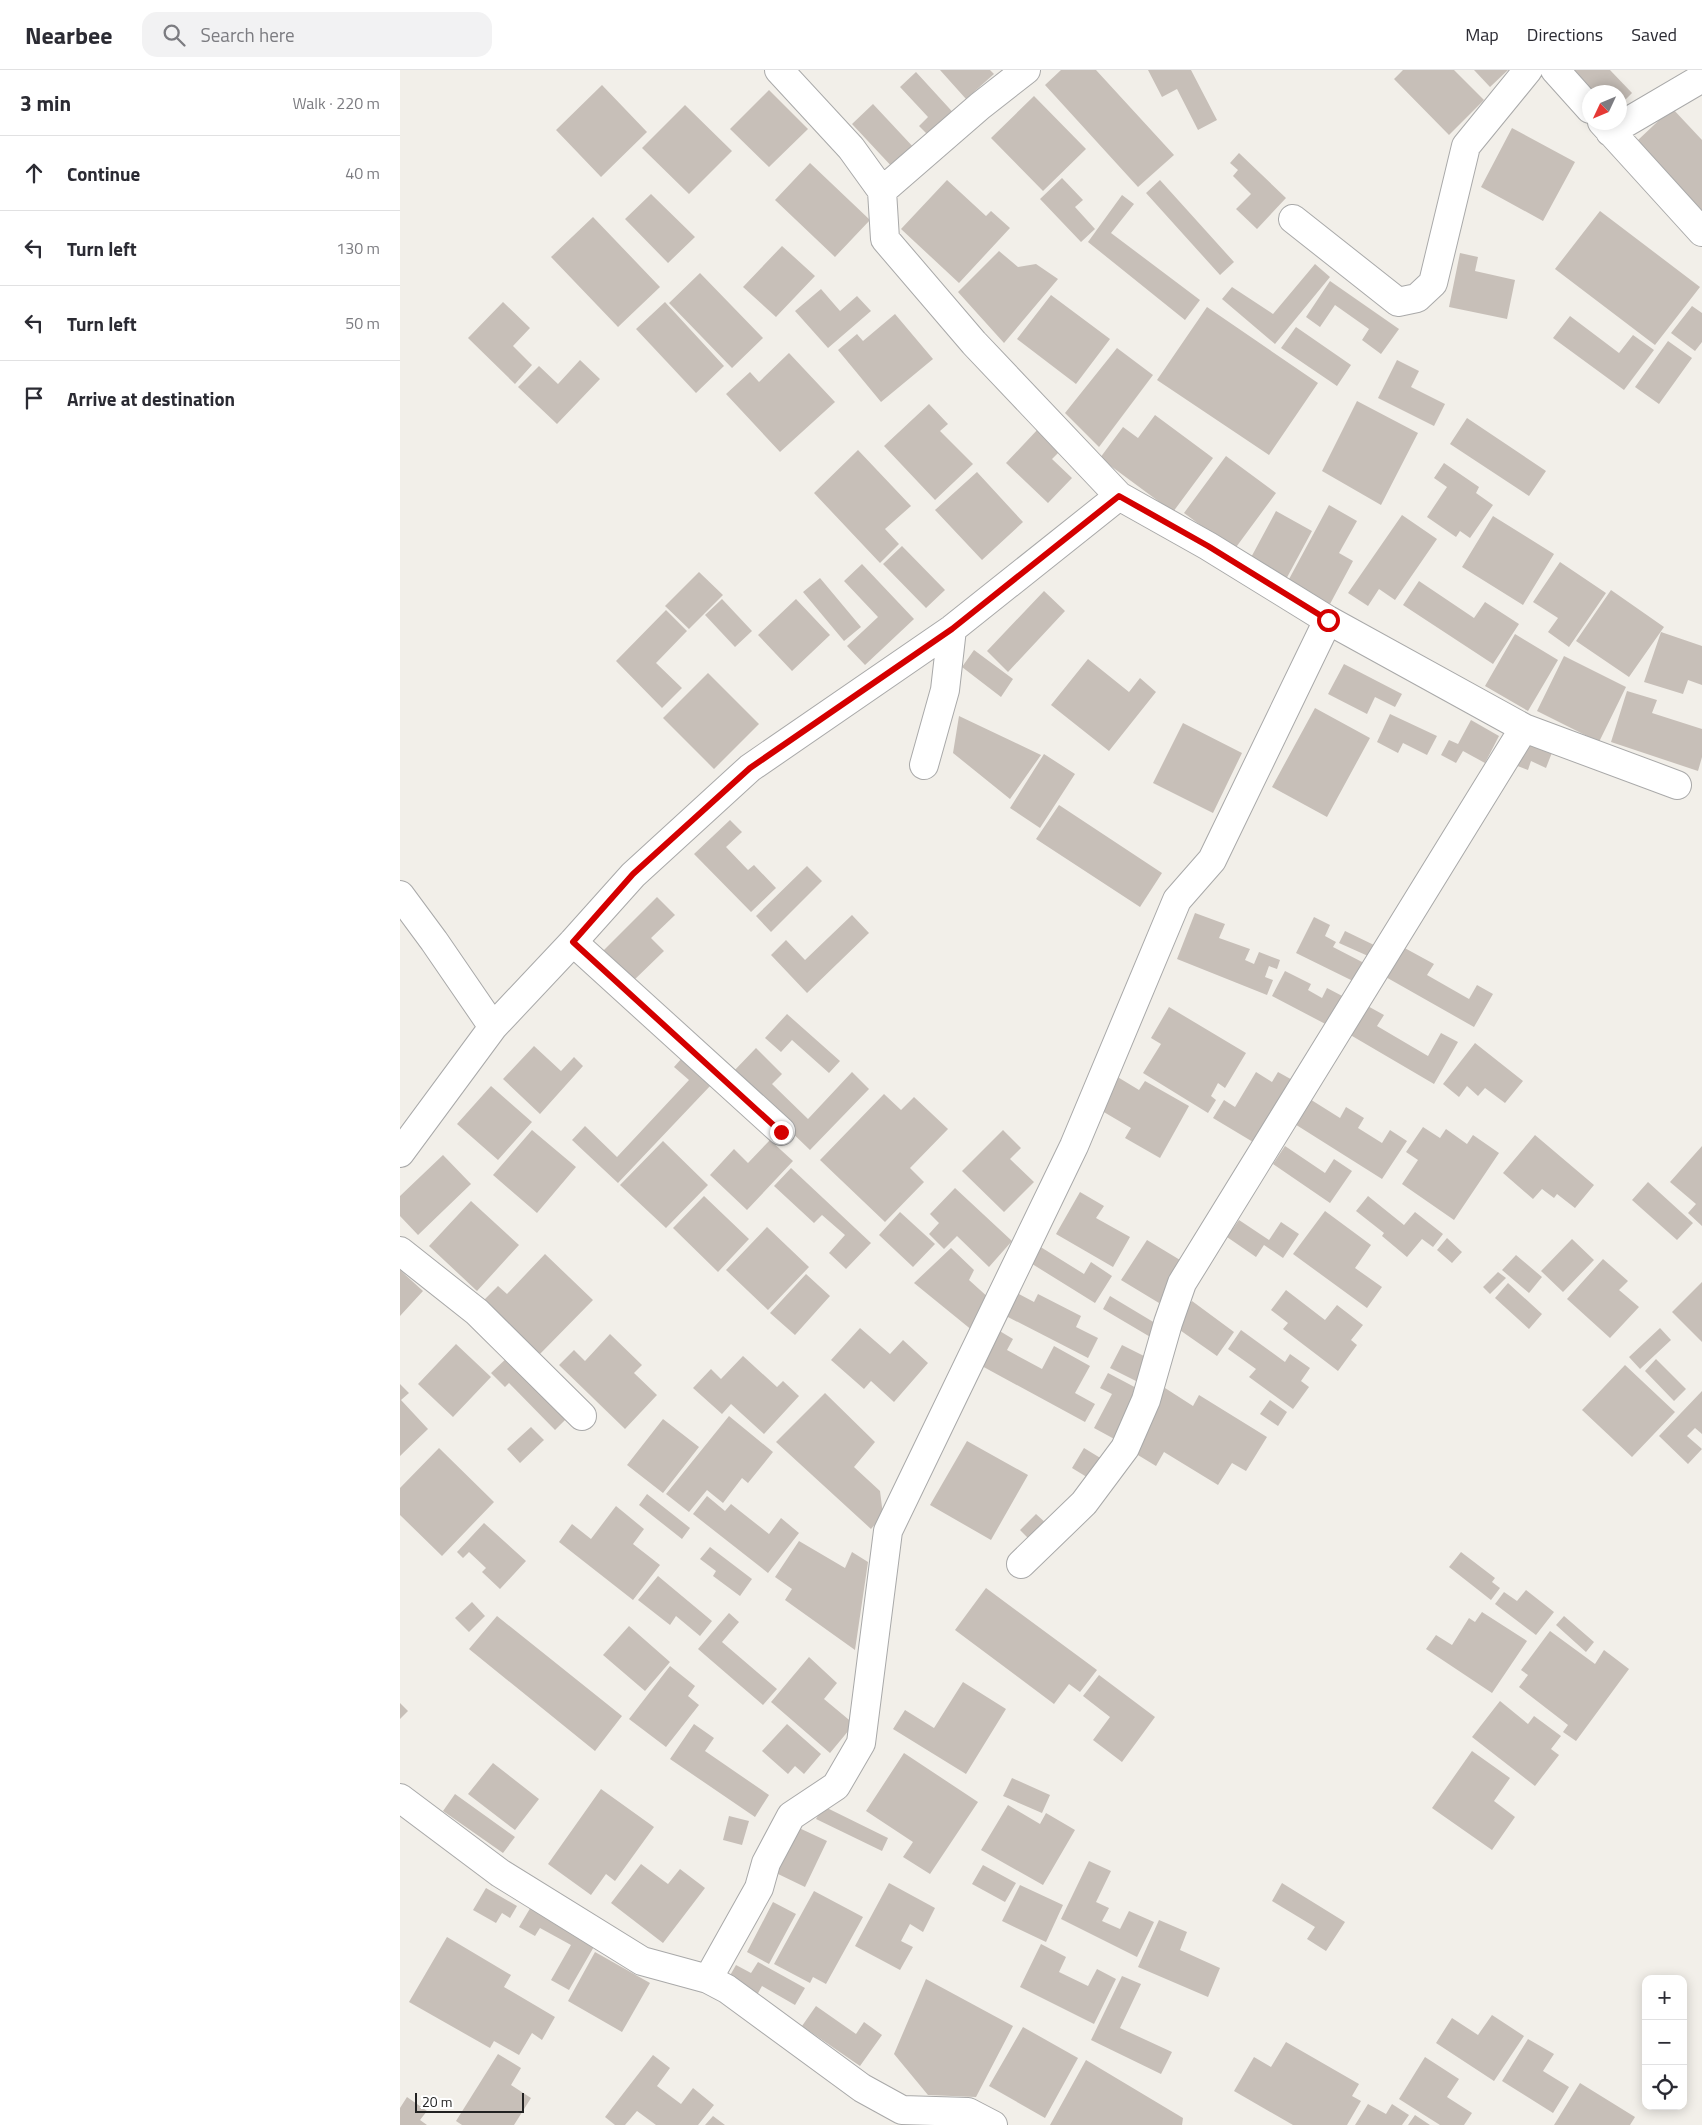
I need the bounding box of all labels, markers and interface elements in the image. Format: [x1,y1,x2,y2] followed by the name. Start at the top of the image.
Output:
[142,12,492,57] search box
[25,17,112,53] text: Nearbee
[200,20,295,49] text: Search here
[160,21,188,49] icon: search
[1465,21,1499,48] text: Map
[1527,21,1603,48] text: Directions
[1631,21,1677,48] text: Saved
[1582,85,1627,130] north arrow
[20,87,71,119] text: 3 min
[292,91,380,115] text: Walk · 220 m
[20,159,48,187] icon: ahead
[67,159,140,188] text: Continue
[345,161,380,185] text: 40 m
[20,234,48,262] icon: left
[67,234,137,263] text: Turn left
[336,236,380,260] text: 130 m
[20,309,48,337] icon: left
[67,309,137,338] text: Turn left
[345,311,380,335] text: 50 m
[20,384,48,412] icon: arrive
[67,384,235,413] text: Arrive at destination
[1317,609,1340,632] route start
[770,1121,793,1144] route end
[1642,1975,1687,2110] map controls
[1642,1975,1687,2020] button: +
[1642,2020,1687,2065] button: −
[1642,2065,1687,2110] button: locate
[415,2090,524,2113] scale bar
[422,2091,452,2112] text: 20 m

